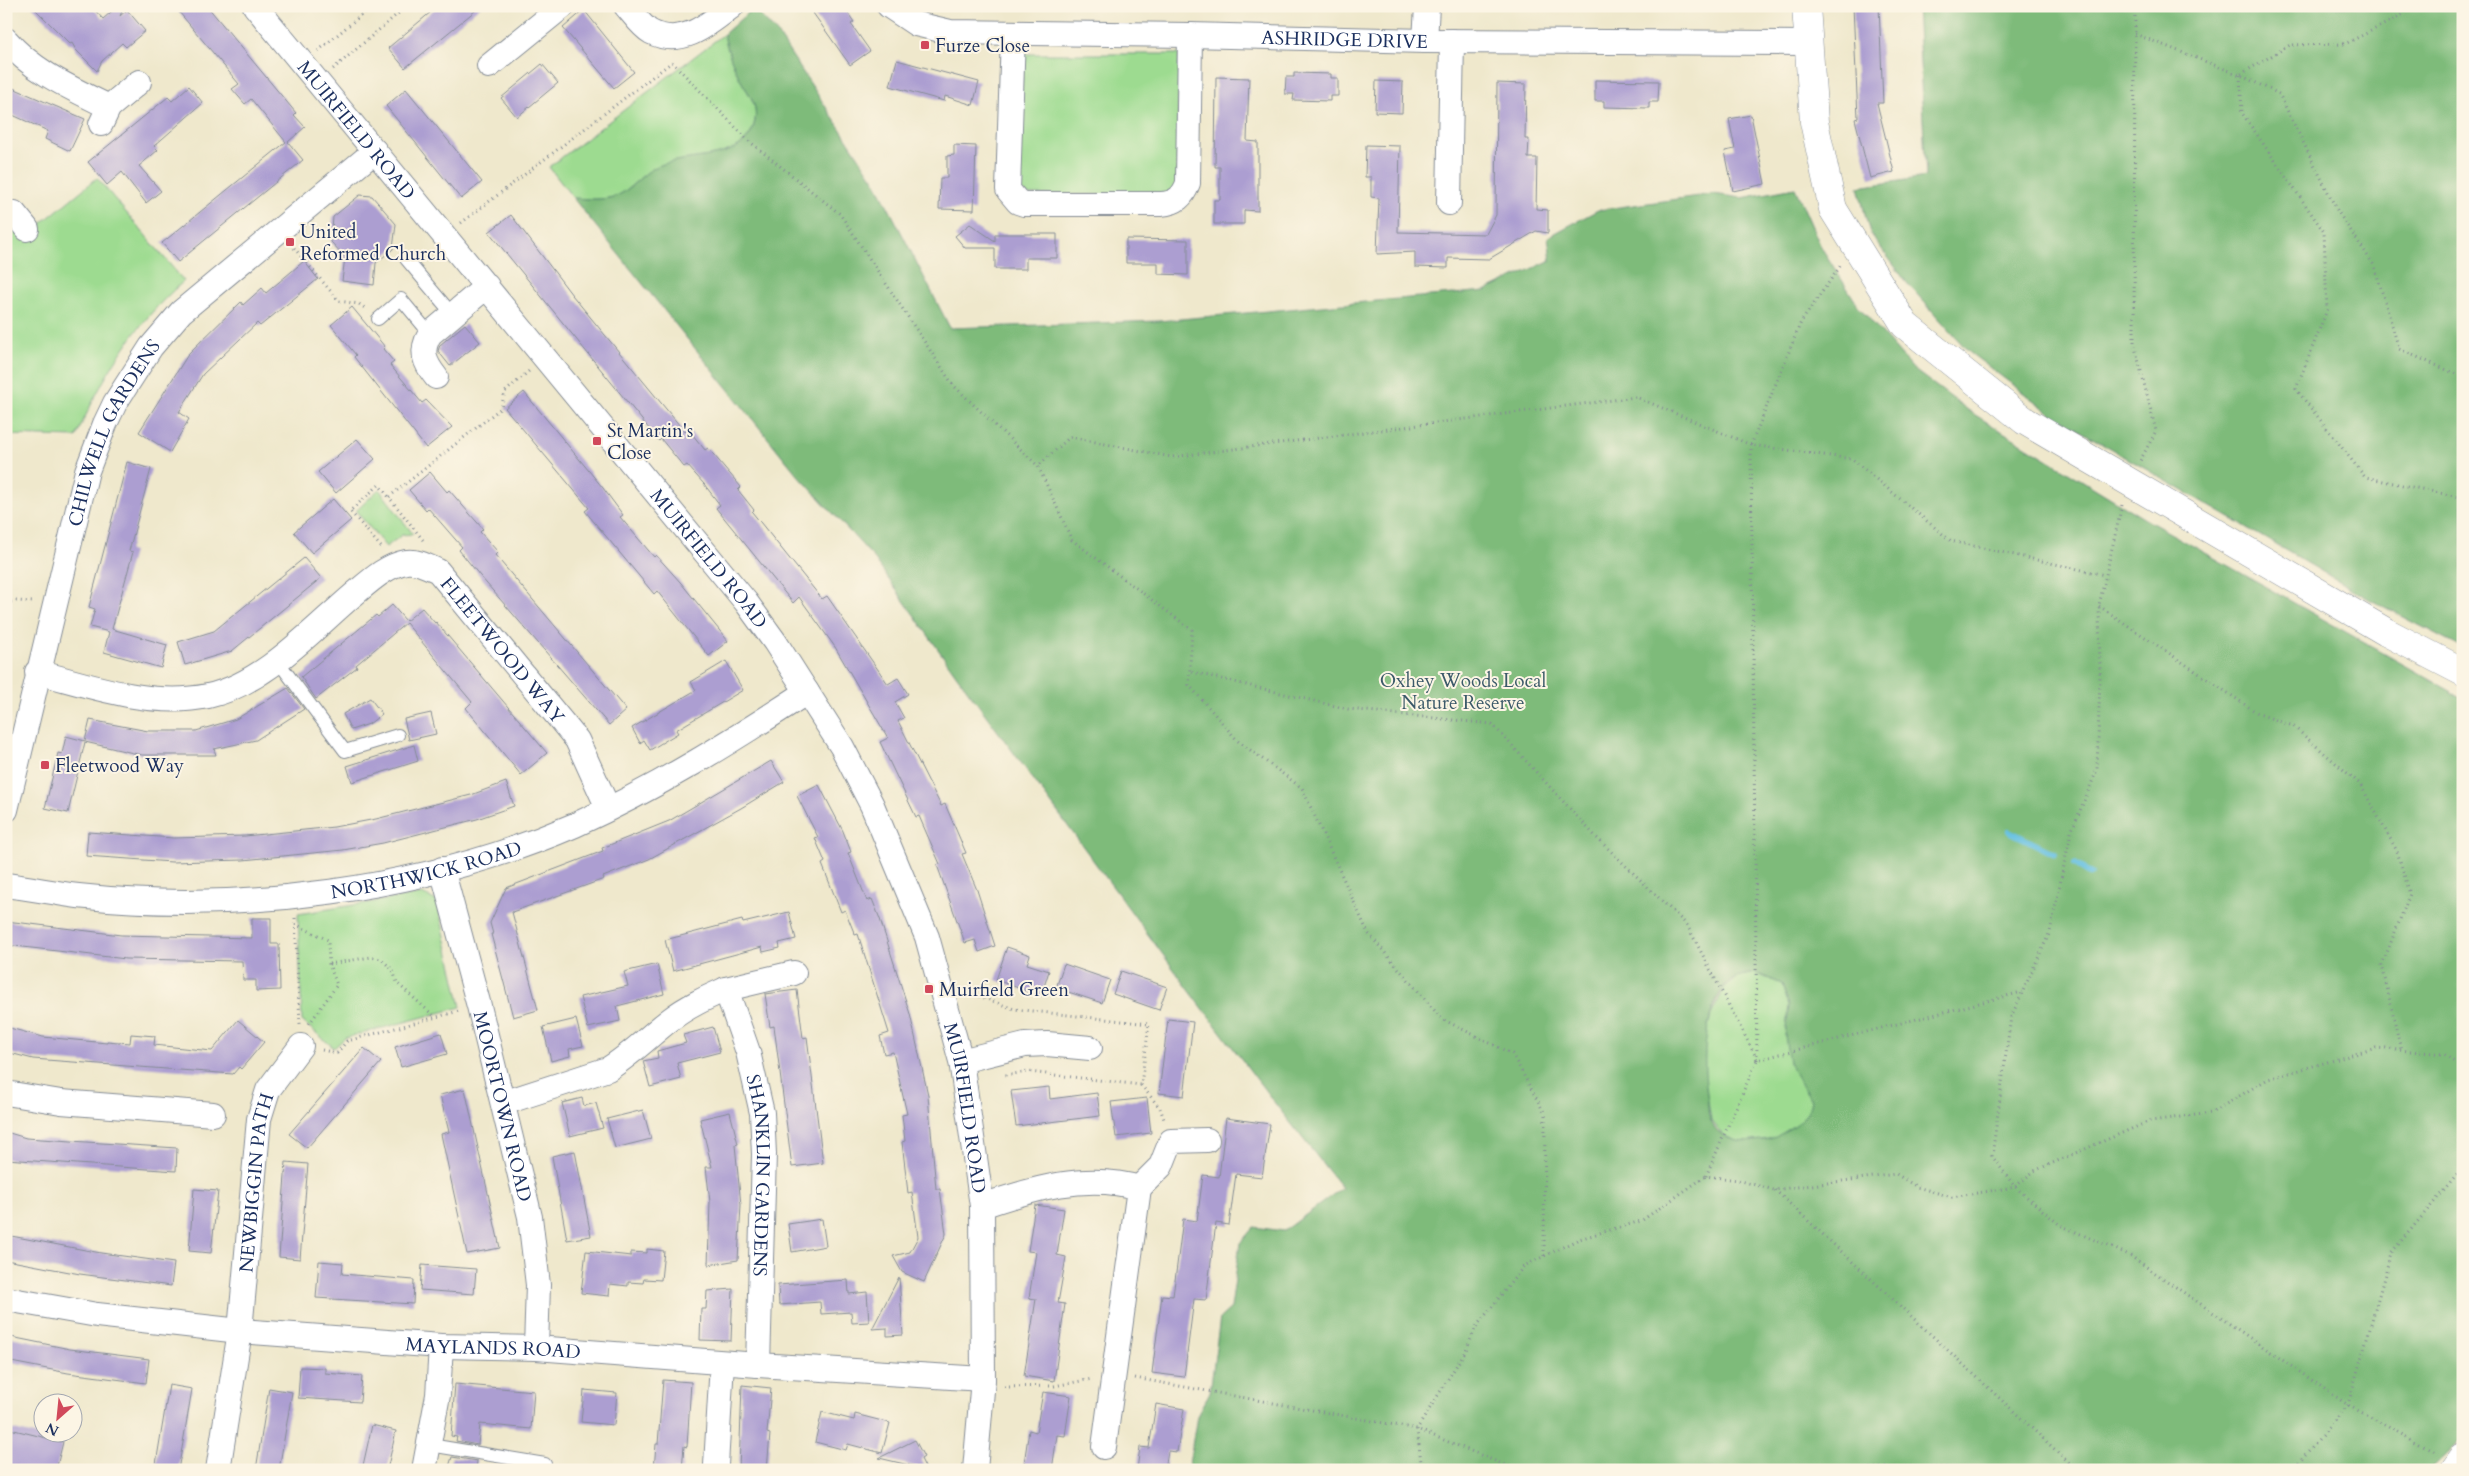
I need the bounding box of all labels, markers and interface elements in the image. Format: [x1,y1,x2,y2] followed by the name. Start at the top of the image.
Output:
[1261,25,1428,55] street label: ASHRIDGE DRIVE
[935,33,1030,59] place label: Furze Close
[919,39,931,51] marker: Furze Close
[291,55,421,205] street label: MUIRFIELD ROAD
[300,219,447,267] place label: United Reformed Church
[284,236,296,248] marker: United Reformed Church
[62,334,166,529] street label: CHILWELL GARDENS
[607,418,693,466] place label: St Martin's Close
[591,435,603,447] marker: St Martin's Close
[644,484,773,634] street label: MUIRFIELD ROAD
[434,572,571,730] street label: FLEETWOOD WAY
[1380,668,1546,716] park label: Oxhey Woods Local Nature Reserve
[55,753,184,779] place label: Fleetwood Way
[39,759,51,771] marker: Fleetwood Way
[329,835,525,906] street label: NORTHWICK ROAD
[939,977,1069,1003] place label: Muirfield Green
[923,983,935,995] marker: Muirfield Green
[467,1009,538,1204] street label: MOORTOWN ROAD
[937,1020,992,1195] street label: MUIRFIELD ROAD
[739,1072,776,1277] street label: SHANKLIN GARDENS
[233,1090,280,1274] street label: NEWBIGGIN PATH
[404,1331,582,1365] street label: MAYLANDS ROAD
[32,1394,82,1444] north arrow
[43,1418,62,1440] text: N

